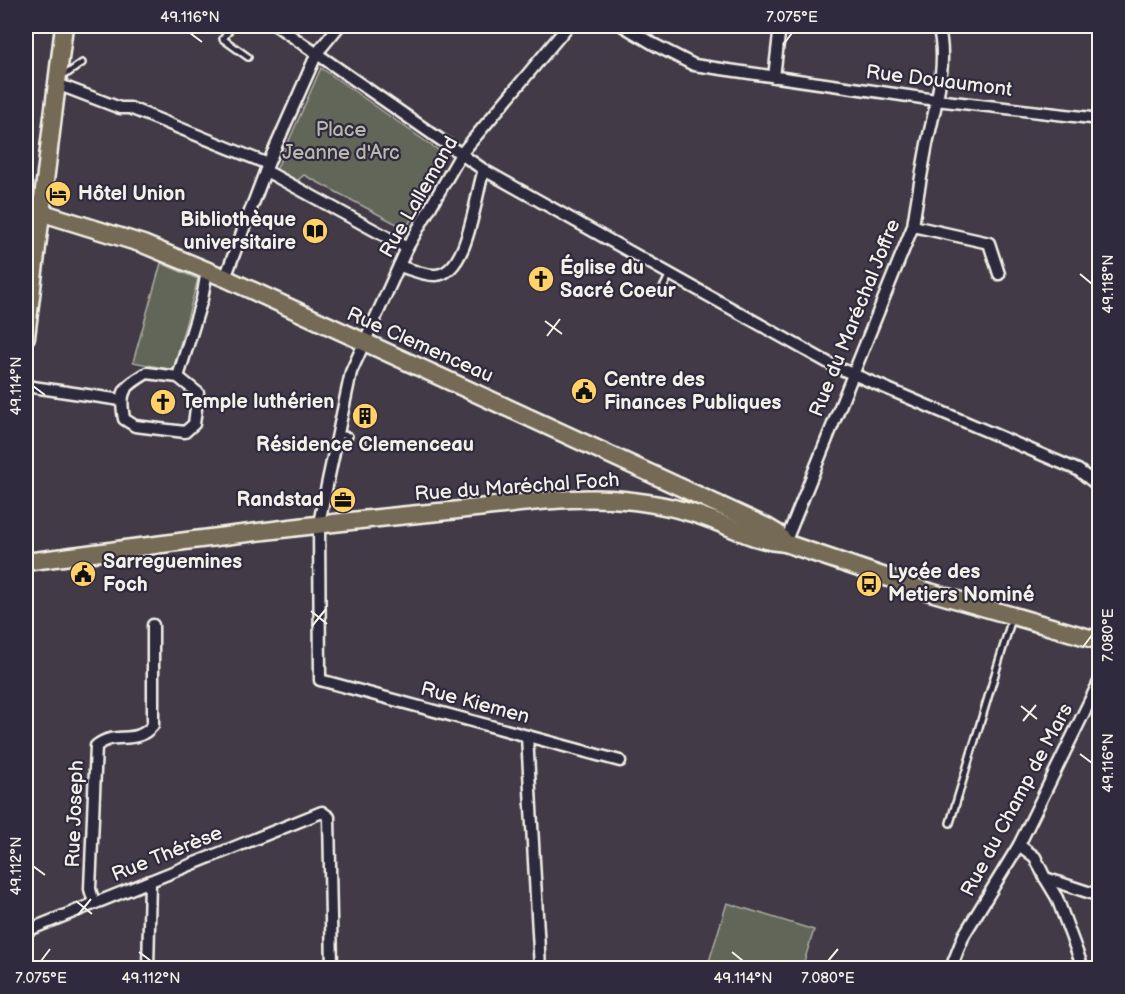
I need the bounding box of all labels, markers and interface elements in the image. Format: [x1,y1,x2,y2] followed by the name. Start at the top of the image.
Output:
[160,8,220,27] text: 49.116°N
[766,8,818,27] text: 7.075°E
[865,60,1013,102] street label: Rue Douaumont
[282,118,400,165] park label: Place Jeanne d'Arc
[375,132,463,262] street label: Rue Lallemand
[43,179,73,209] hotel icon: Hôtel Union
[78,182,185,206] place label: Hôtel Union
[180,208,296,255] place label: Bibliothèque universitaire
[300,216,330,246] library icon: Bibliothèque universitaire
[804,216,906,420] street label: Rue du Maréchal Joffre
[560,254,677,303] place label: Église du Sacré Coeur
[1099,254,1118,314] text: 49.118°N
[526,264,556,294] church icon: Église du Sacré Coeur
[343,302,497,388] street label: Rue Clemenceau
[7,356,26,416] text: 49.114°N
[604,368,781,415] place label: Centre des Finances Publiques
[569,376,599,406] public building icon: Centre des Finances Publiques
[148,387,178,417] church icon: Temple luthérien
[182,390,334,414] place label: Temple luthérien
[350,401,380,431] building icon: Résidence Clemenceau
[256,433,474,457] place label: Résidence Clemenceau
[414,468,620,506] street label: Rue du Maréchal Foch
[328,485,358,515] office icon: Randstad
[237,488,324,512] place label: Randstad
[103,550,242,597] place label: Sarreguemines Foch
[68,559,98,589] public building icon: Sarreguemines Foch
[888,560,1035,607] place label: Lycée des Metiers Nominé
[854,569,884,599] bus stop icon: Lycée des Metiers Nominé
[1099,608,1118,662] text: 7.080°E
[418,677,532,729] street label: Rue Kiemen
[956,699,1078,901] street label: Rue du Champ de Mars
[1099,733,1118,793] text: 49.116°N
[61,760,89,868] street label: Rue Joseph
[108,821,226,887] street label: Rue Thérèse
[7,837,26,895] text: 49.112°N
[15,969,67,988] text: 7.075°E
[122,969,180,988] text: 49.112°N
[713,969,773,988] text: 49.114°N
[801,969,855,988] text: 7.080°E

